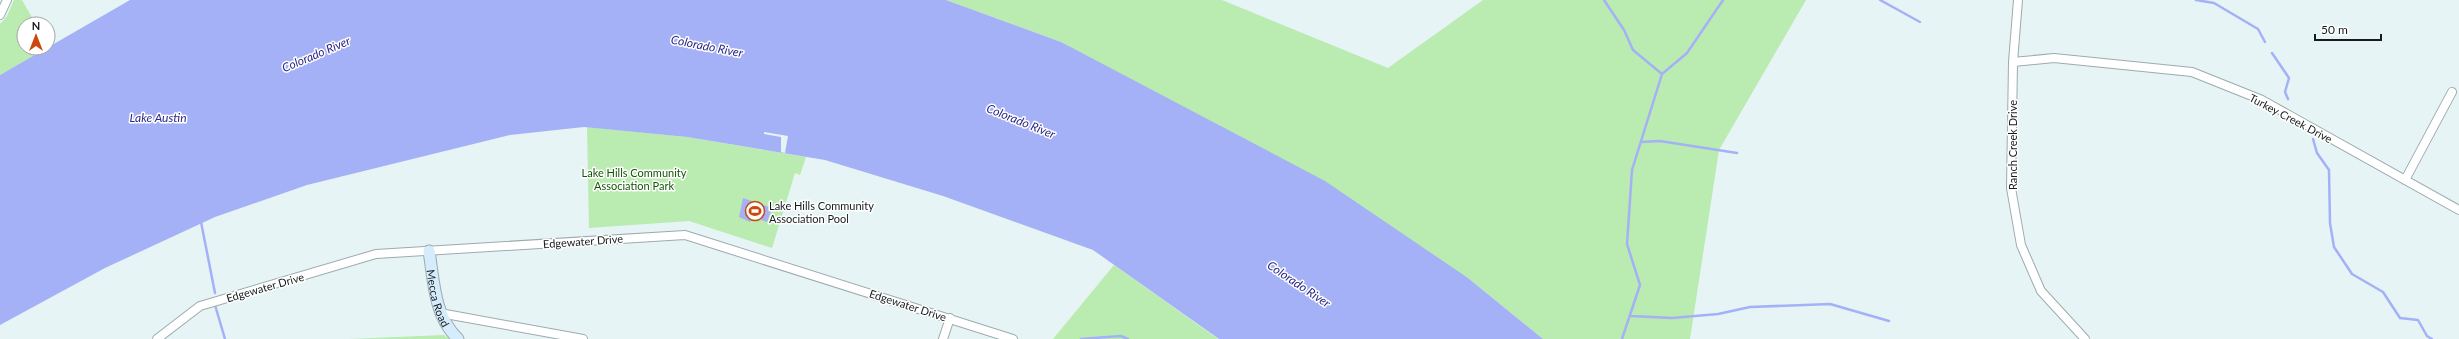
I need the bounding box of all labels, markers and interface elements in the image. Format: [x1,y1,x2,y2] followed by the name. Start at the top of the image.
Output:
[16,16,56,56] north arrow
[2315,16,2381,42] scale bar
[32,19,40,32] text: N
[2321,22,2348,37] text: 50 m
[670,32,745,60] water label: Colorado River
[280,33,353,75] water label: Colorado River
[2247,91,2335,145] street label: Turkey Creek Drive
[984,100,1058,142] water label: Colorado River
[2006,100,2019,190] street label: Ranch Creek Drive
[130,110,187,125] water label: Lake Austin
[582,166,687,192] park label: Lake Hills Community Association Park
[769,199,874,225] place label: Lake Hills Community Association Pool
[744,200,766,222] sports icon: Lake Hills Community Association Pool
[543,232,624,250] street label: Edgewater Drive
[1265,257,1334,311] water label: Colorado River
[425,268,453,329] street label: Mecca Road
[225,270,306,304] street label: Edgewater Drive
[868,286,948,324] street label: Edgewater Drive

